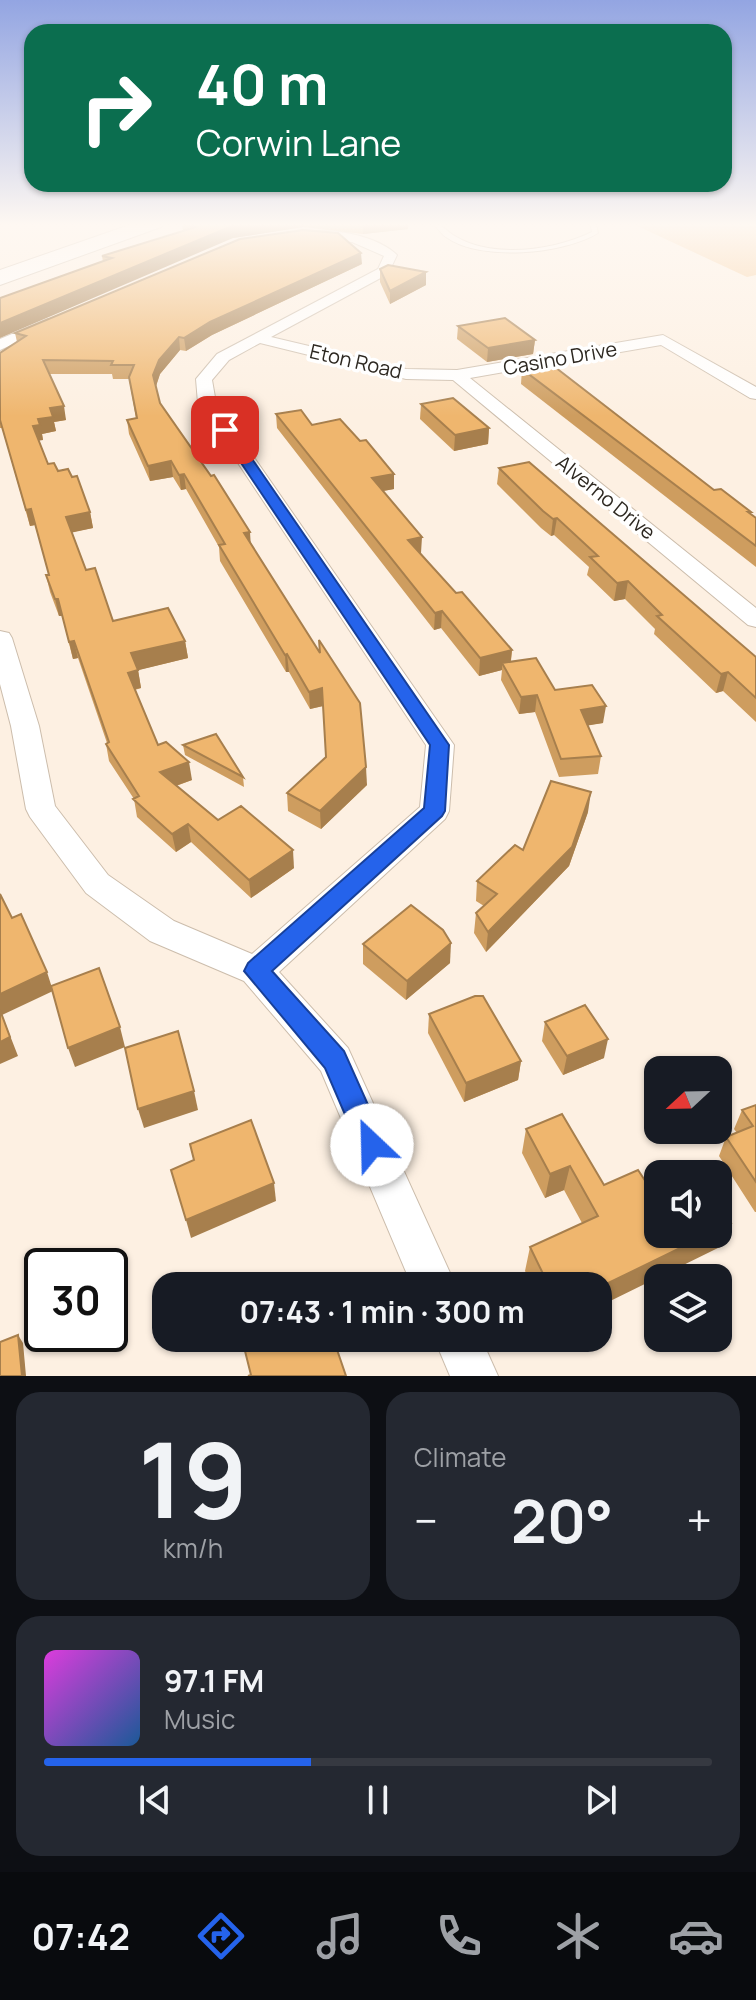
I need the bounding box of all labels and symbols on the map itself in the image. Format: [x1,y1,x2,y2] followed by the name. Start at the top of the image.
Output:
[501,335,619,381] street label: Casino Drive
[307,337,405,385] street label: Eton Road
[191,396,259,464] pin
[551,449,661,545] street label: Alverno Drive
[644,1056,732,1144] north arrow
[330,1103,414,1187] position arrow
[24,1248,128,1352] speed limit sign: 30

